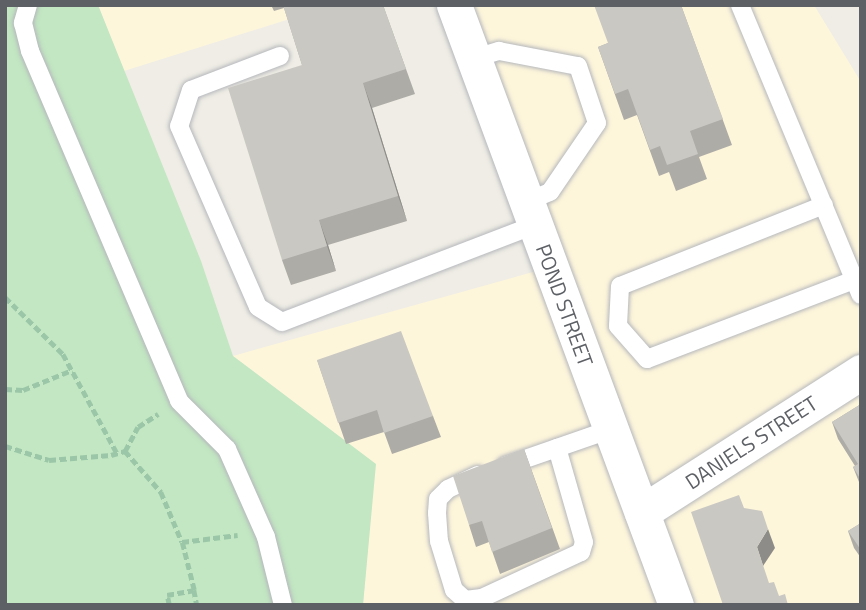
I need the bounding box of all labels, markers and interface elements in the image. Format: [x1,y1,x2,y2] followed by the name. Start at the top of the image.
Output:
[531,240,599,370] street label: POND STREET
[680,390,822,494] street label: DANIELS STREET

